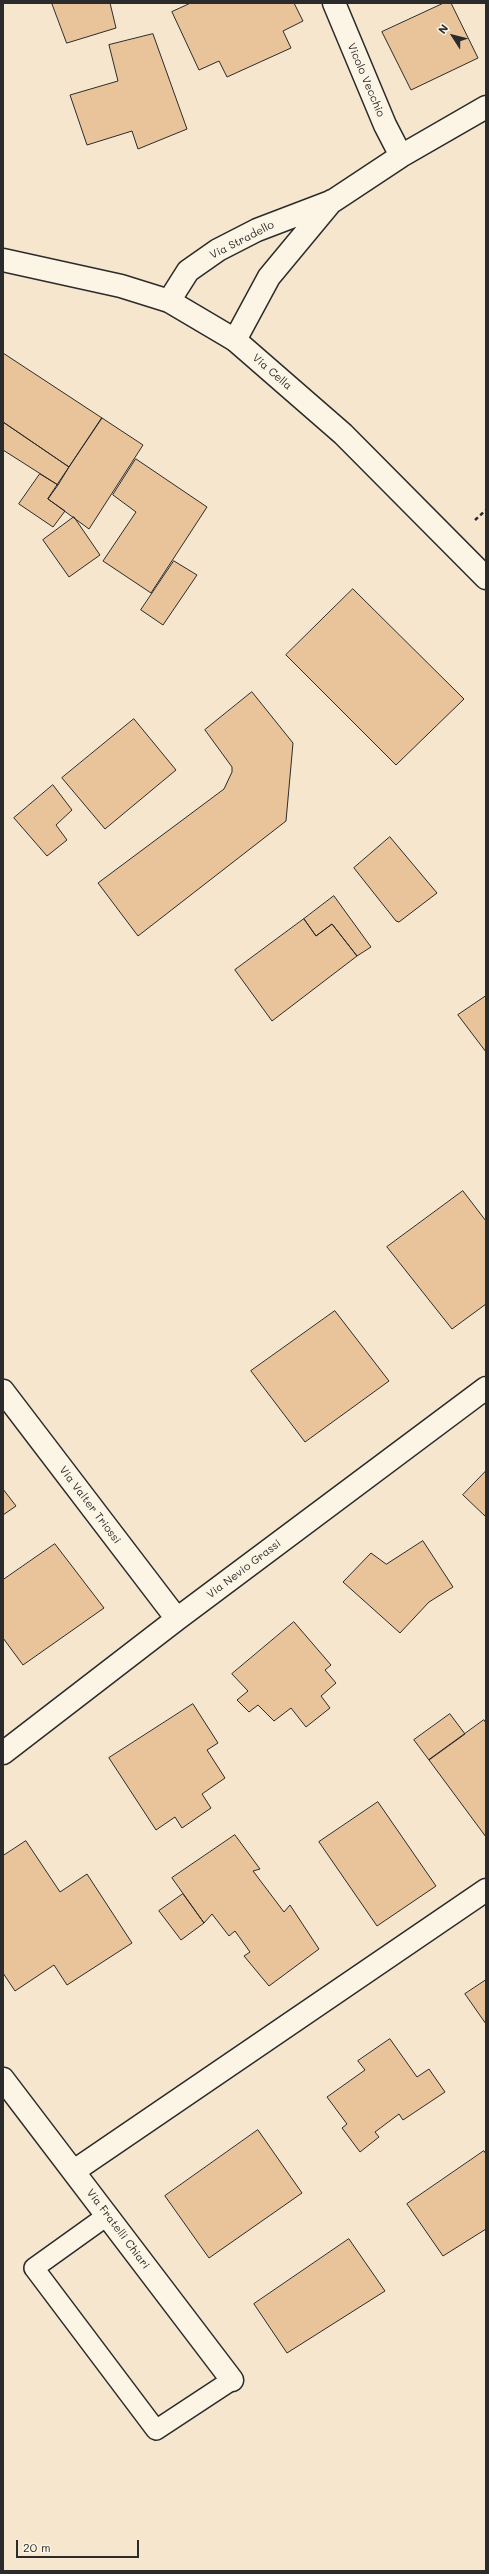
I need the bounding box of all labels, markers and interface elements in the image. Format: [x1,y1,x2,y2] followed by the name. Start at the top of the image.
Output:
[433,16,473,56] north arrow
[434,21,451,36] text: N
[344,41,388,119] street label: Vicolo Vecchio
[208,218,276,262] street label: Via Stradello
[250,351,294,393] street label: Via Cella
[57,1464,123,1546] street label: Via Valter Triossi
[204,1537,284,1601] street label: Via Nevio Grassi
[84,2186,152,2272] street label: Via Fratelli Chiari
[18,2532,141,2558] scale bar
[23,2539,51,2555] text: 20 m

